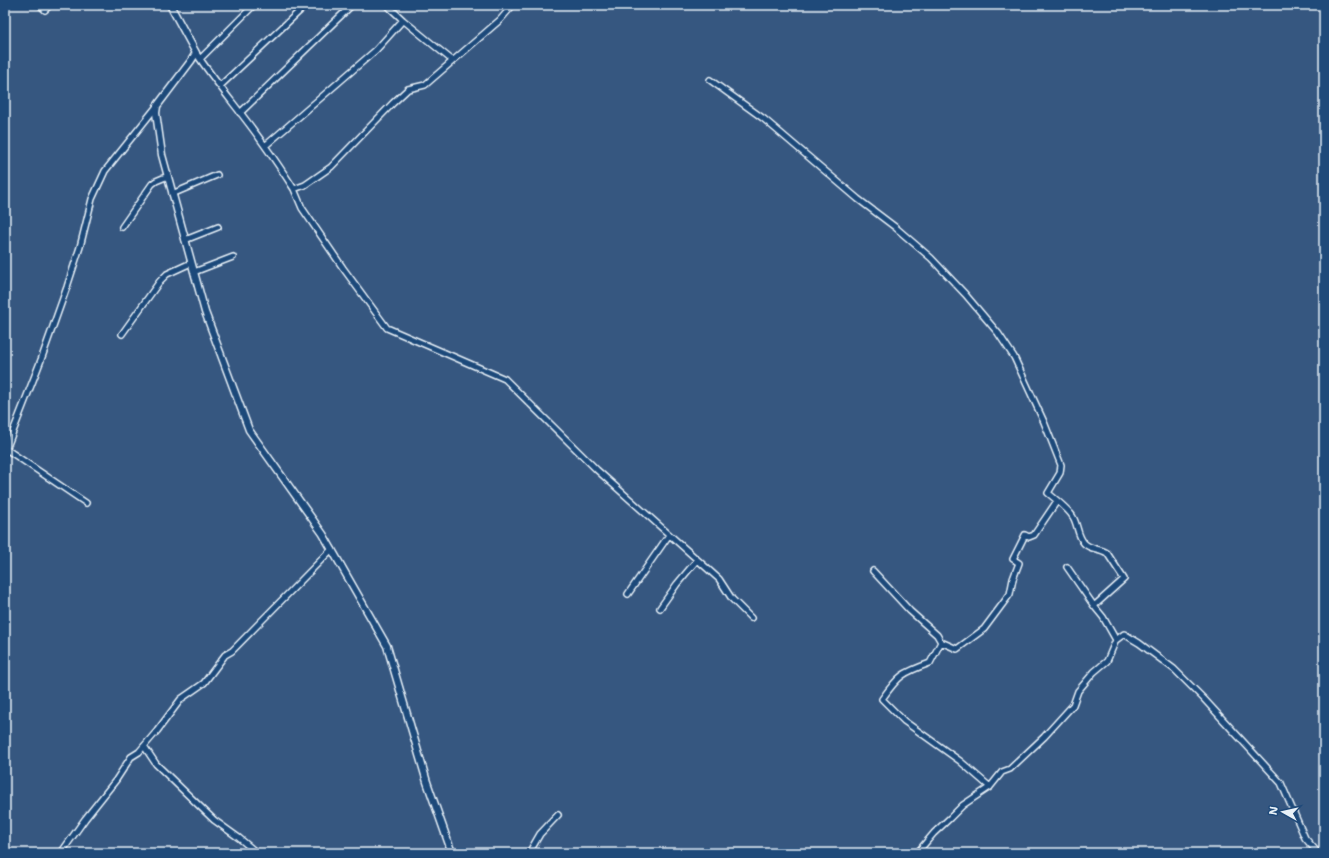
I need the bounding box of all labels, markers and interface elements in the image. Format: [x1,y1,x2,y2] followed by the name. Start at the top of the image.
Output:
[1263,792,1303,832] north arrow
[1266,805,1282,816] text: N

